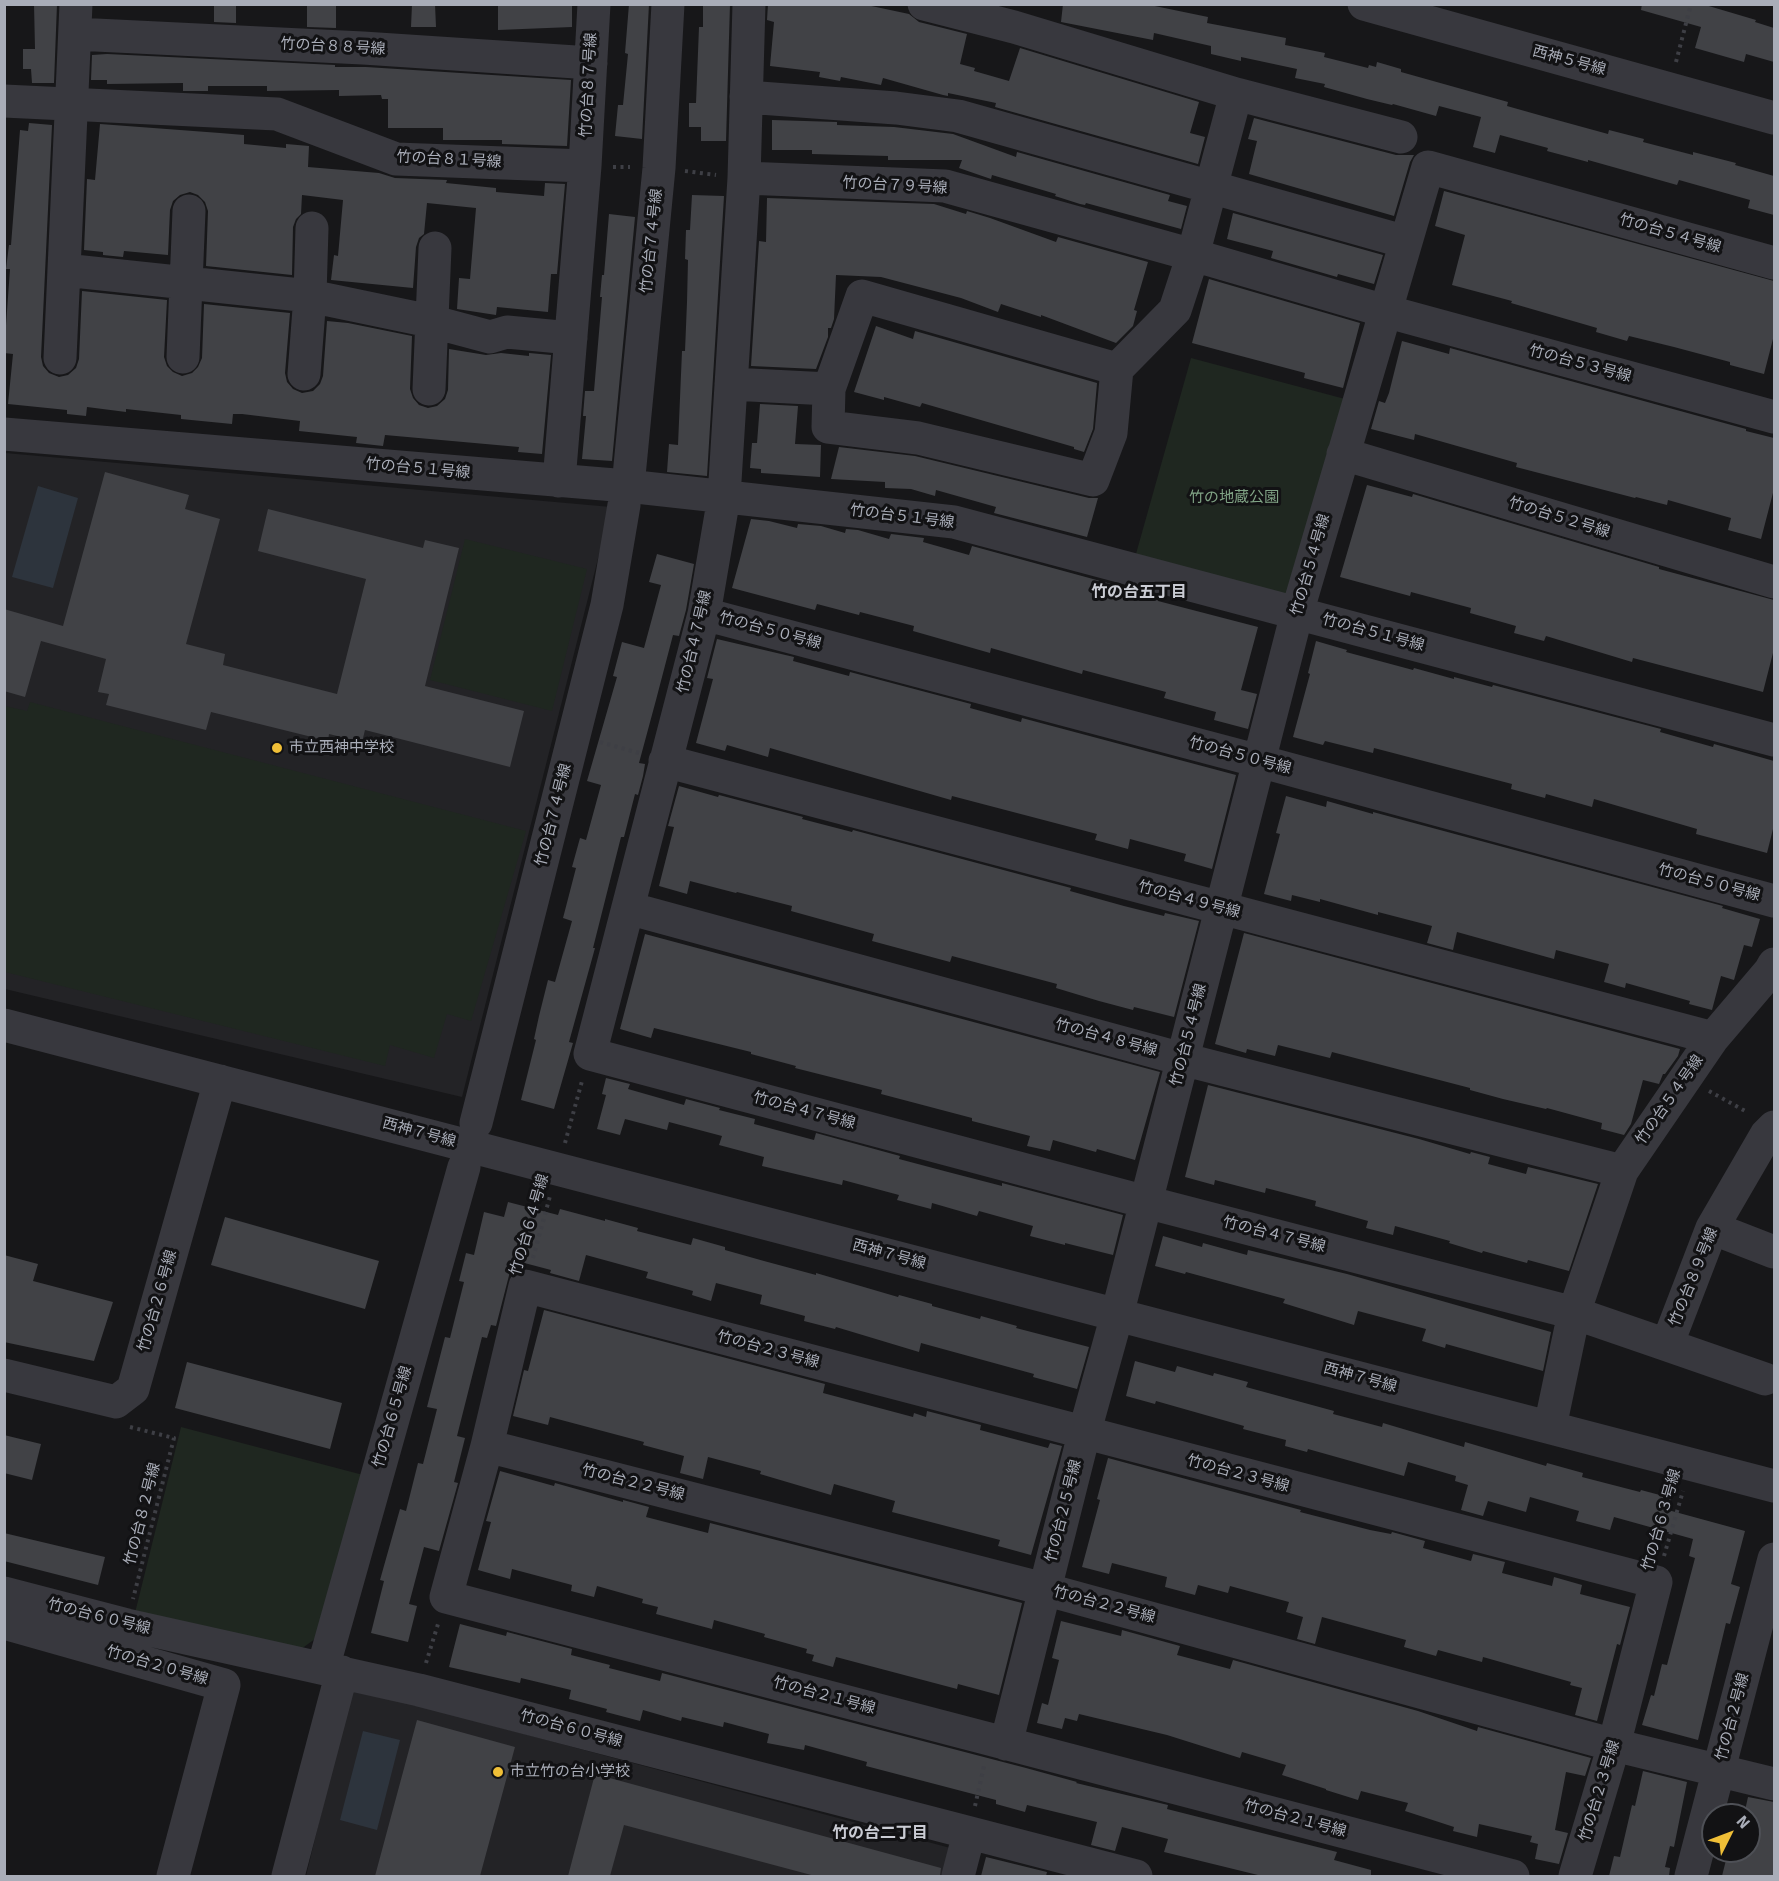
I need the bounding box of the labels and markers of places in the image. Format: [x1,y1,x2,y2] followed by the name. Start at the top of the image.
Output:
[289,739,394,757] place label: 市立西神中学校
[270,741,284,755] marker: 市立西神中学校
[510,1763,630,1781] place label: 市立竹の台小学校
[491,1765,505,1779] marker: 市立竹の台小学校

